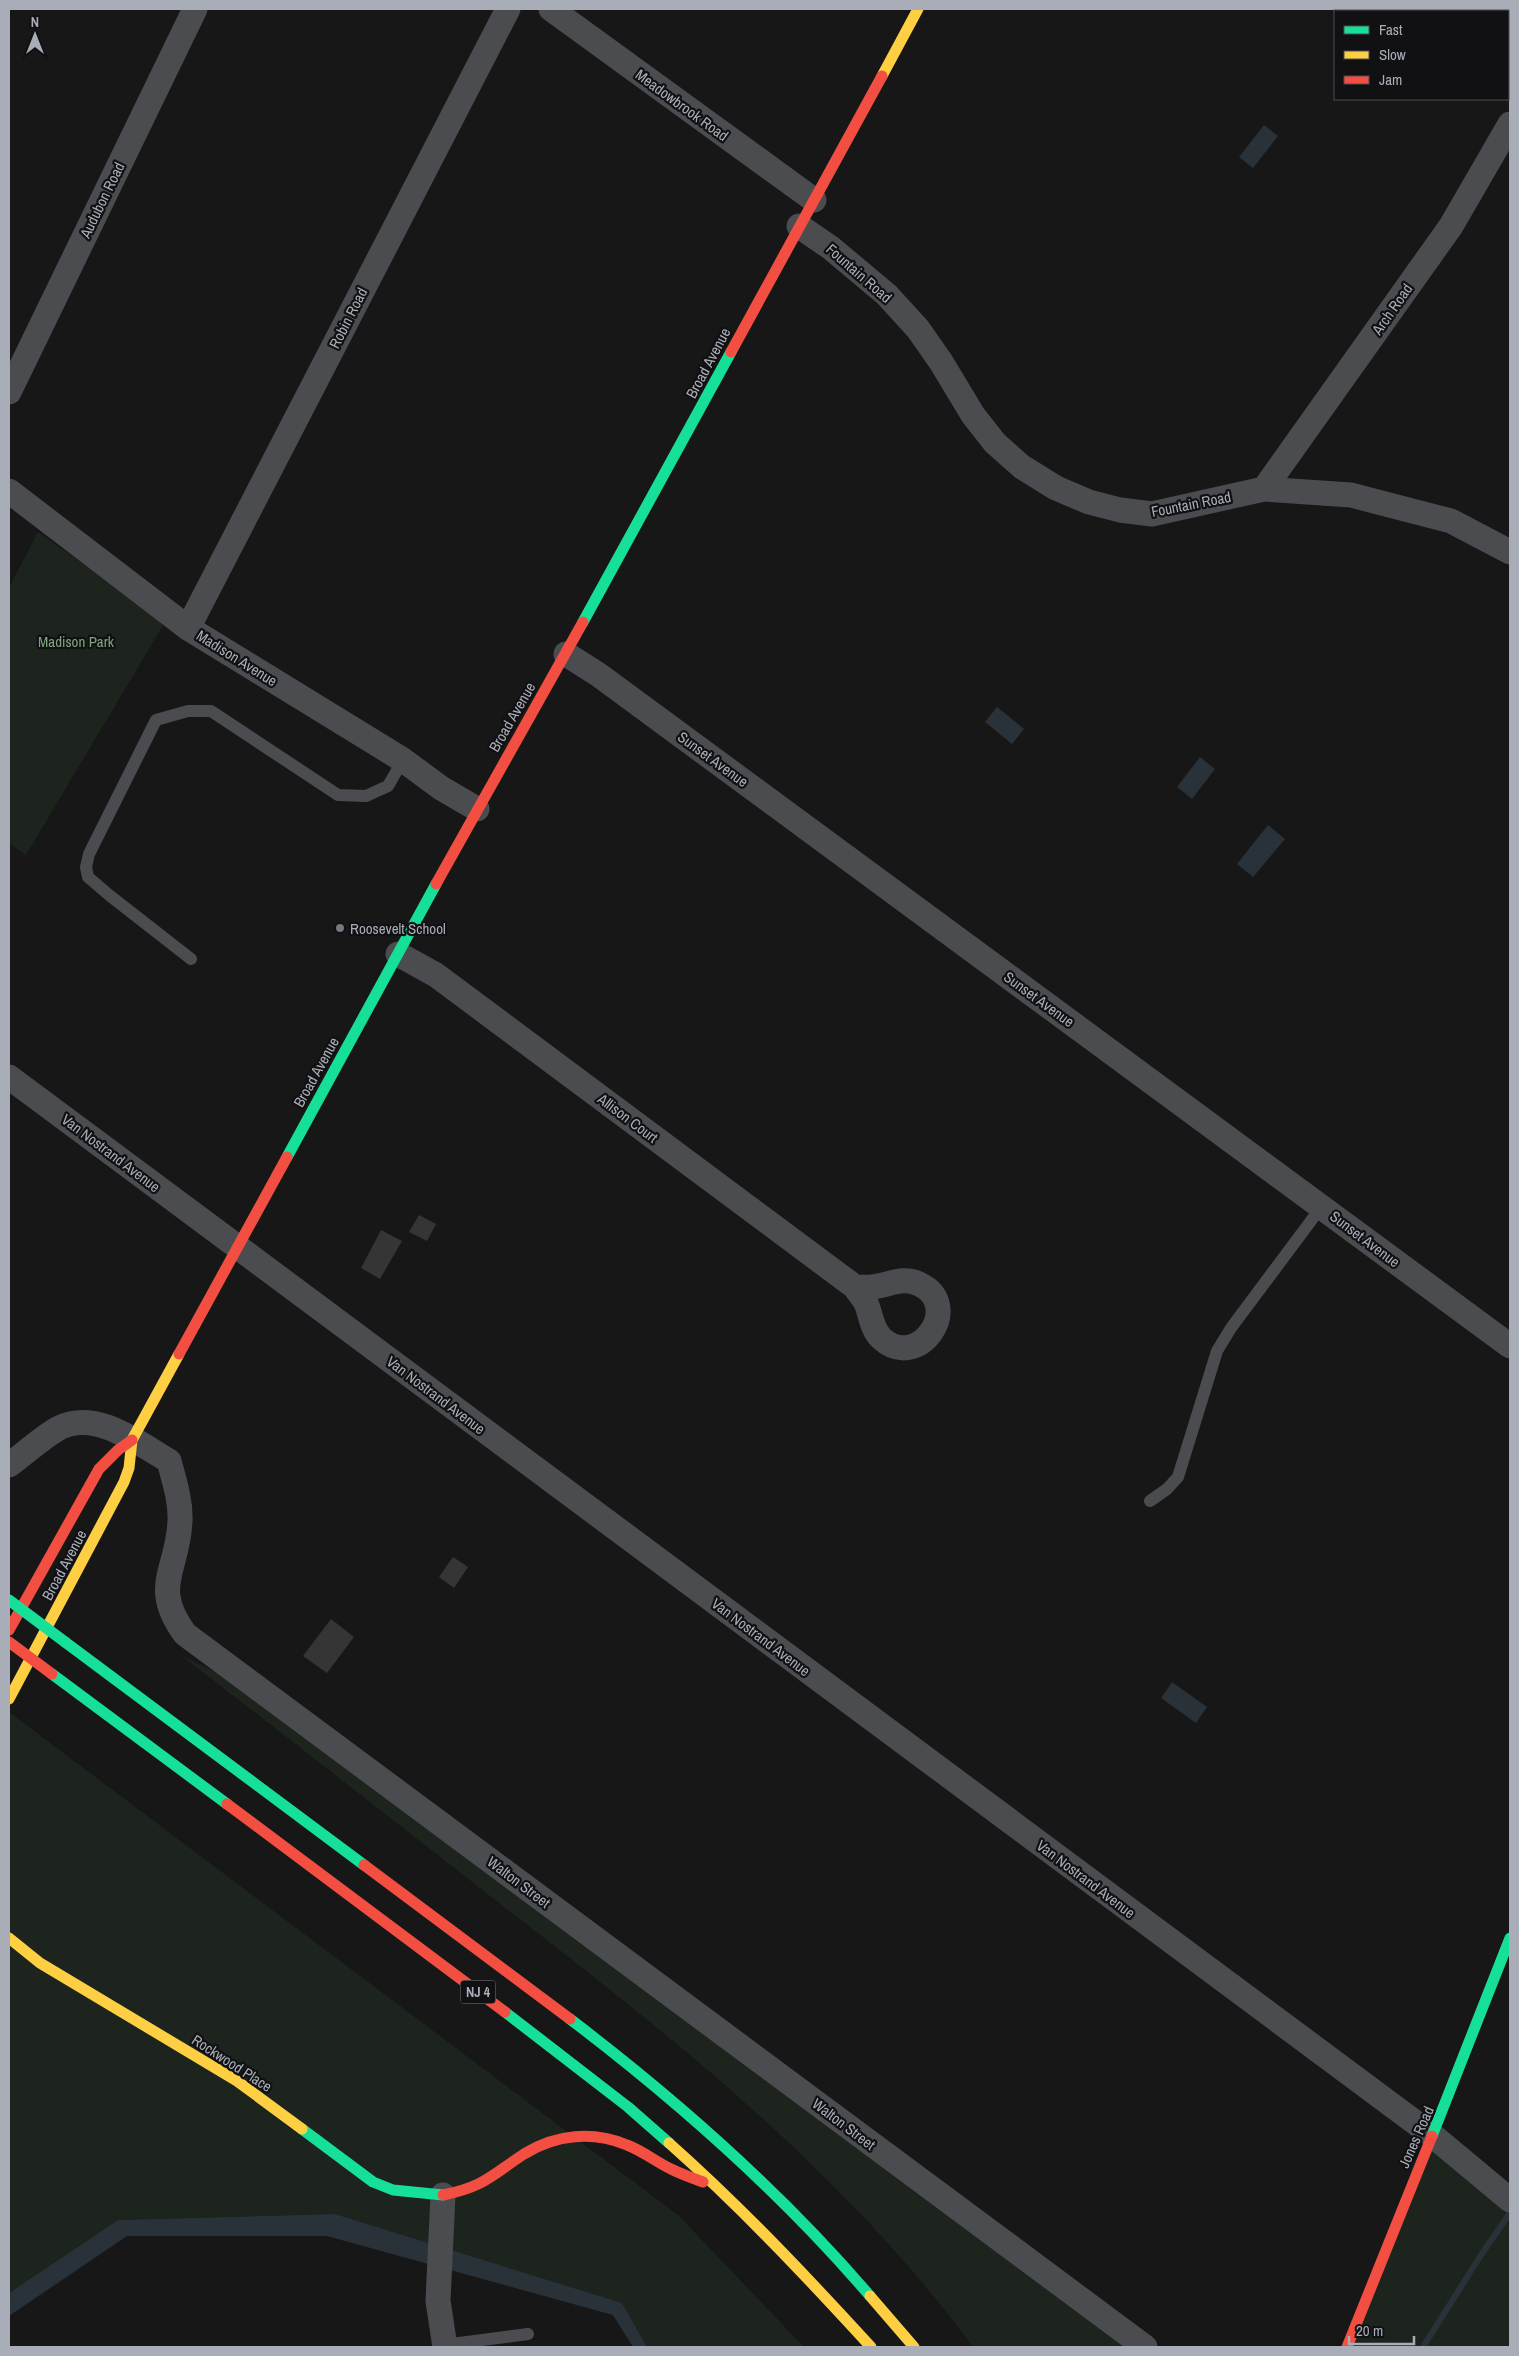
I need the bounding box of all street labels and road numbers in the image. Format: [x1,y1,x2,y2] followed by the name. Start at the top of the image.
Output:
[631,64,733,146] street label: Meadowbrook Road
[74,159,129,242] street label: Audubon Road
[822,239,896,307] street label: Fountain Road
[1366,279,1417,340] street label: Arch Road
[324,284,372,352] street label: Robin Road
[681,324,735,402] street label: Broad Avenue
[1149,486,1233,522] street label: Fountain Road
[193,625,281,691] street label: Madison Avenue
[484,678,540,756] street label: Broad Avenue
[673,726,753,792] street label: Sunset Avenue
[999,966,1079,1032] street label: Sunset Avenue
[288,1033,344,1111] street label: Broad Avenue
[593,1088,663,1148] street label: Allison Court
[57,1109,165,1197] street label: Van Nostrand Avenue
[1326,1206,1404,1272] street label: Sunset Avenue
[382,1351,490,1439] street label: Van Nostrand Avenue
[37,1526,91,1604] street label: Broad Avenue
[707,1593,815,1681] street label: Van Nostrand Avenue
[1032,1835,1140,1923] street label: Van Nostrand Avenue
[483,1851,555,1913] street label: Walton Street
[460,1980,496,2004] road number: NJ 4
[188,2029,276,2097] street label: Rockwood Place
[808,2093,880,2155] street label: Walton Street
[1393,2103,1439,2171] street label: Jones Road

